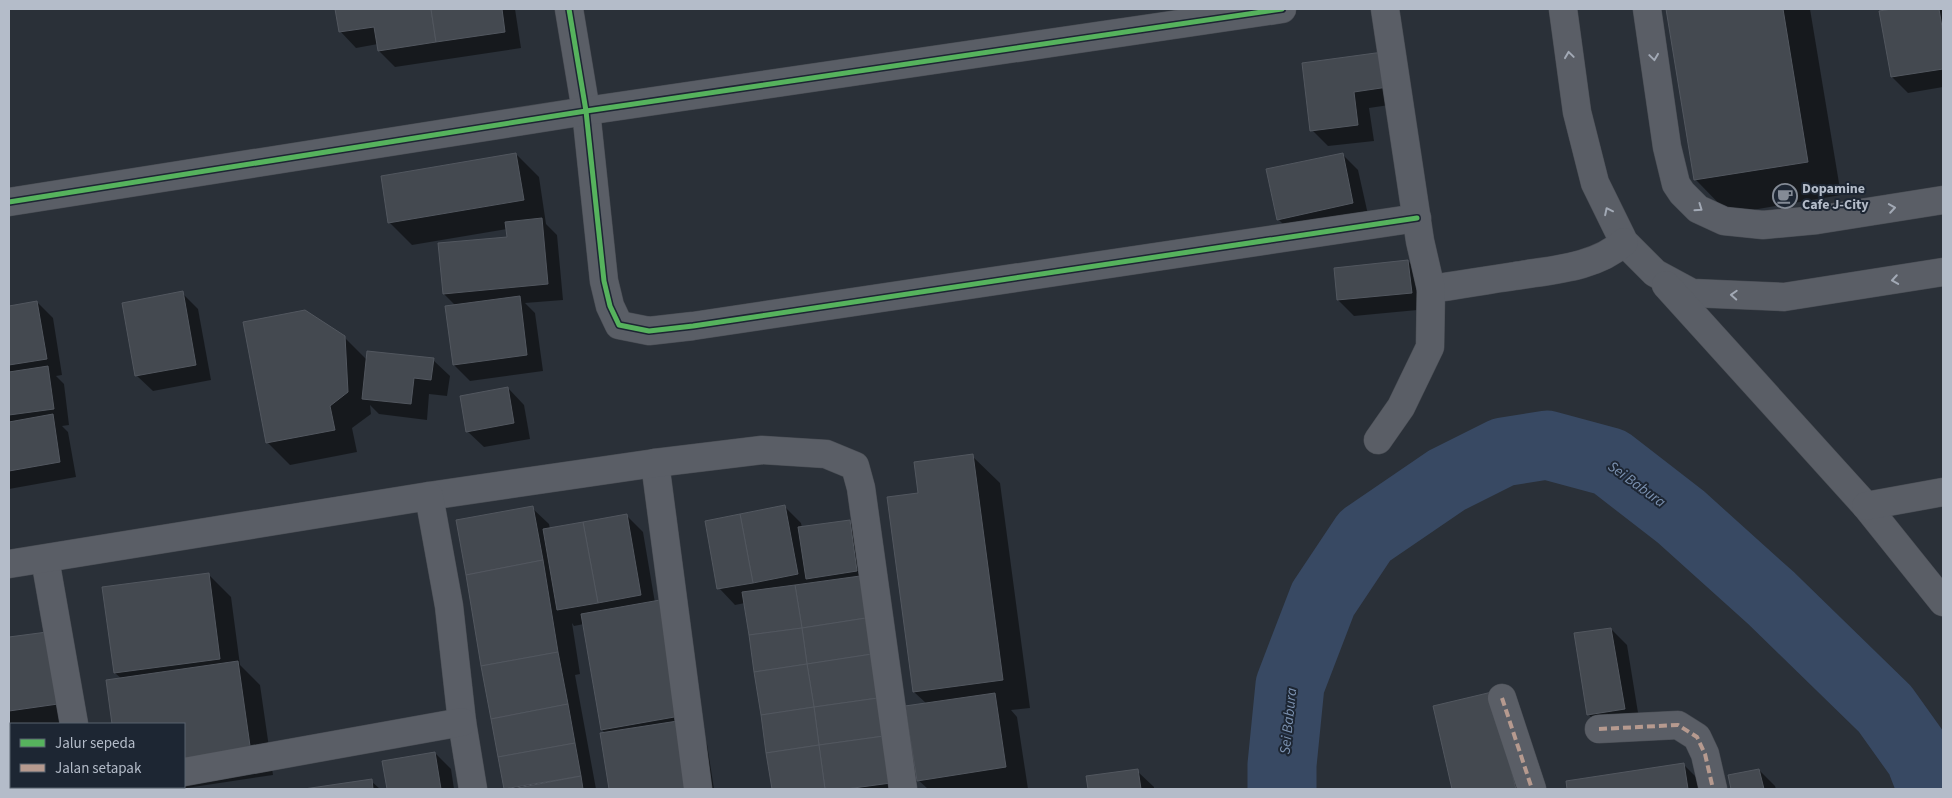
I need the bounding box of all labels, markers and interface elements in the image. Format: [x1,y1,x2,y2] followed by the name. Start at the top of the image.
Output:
[1564,50,1575,58] one-way arrow
[1648,53,1659,61] one-way arrow
[1802,179,1869,215] place label: Dopamine Cafe J-City
[1772,183,1798,209] cafe icon: Dopamine Cafe J-City
[1693,202,1703,211] one-way arrow
[1887,203,1896,213] one-way arrow
[1605,208,1615,217] one-way arrow
[1891,274,1899,284] one-way arrow
[1730,290,1738,301] one-way arrow
[1604,456,1670,513] water label: Sei Babura
[1275,687,1302,755] water label: Sei Babura
[10,723,185,788] legend
[55,733,135,754] text: Jalur sepeda
[55,758,142,779] text: Jalan setapak

